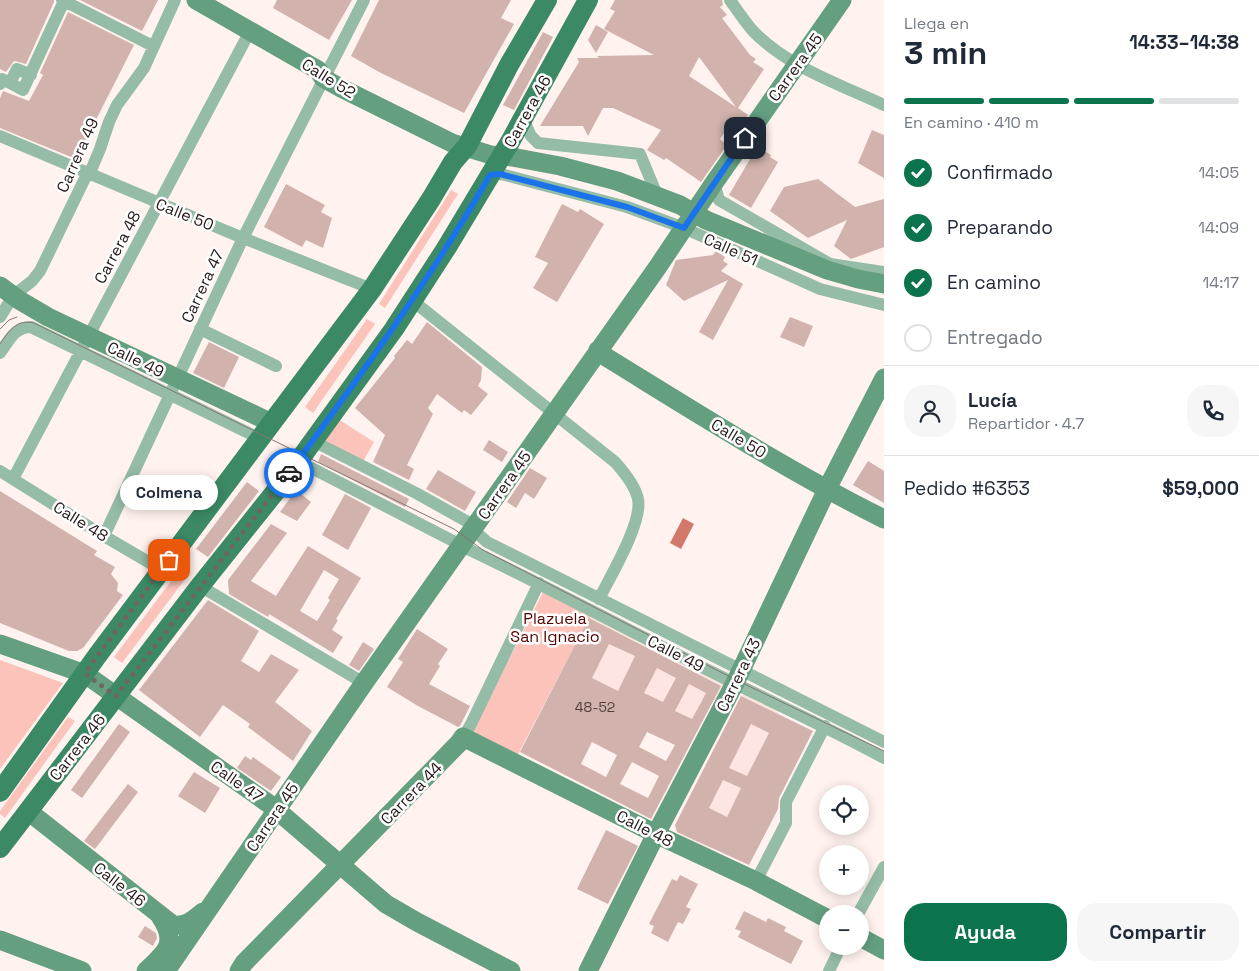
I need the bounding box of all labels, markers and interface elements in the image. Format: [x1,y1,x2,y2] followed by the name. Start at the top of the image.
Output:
[904,13,969,34] text: Llega en
[764,29,827,106] street label: Carrera 45
[1129,30,1239,55] text: 14:33–14:38
[904,33,987,73] text: 3 min
[298,54,360,103] street label: Calle 52
[499,71,556,151] street label: Carrera 46
[904,112,1039,133] text: En camino · 410 m
[52,115,103,196] street label: Carrera 49
[724,117,766,159] pin
[731,124,759,152] icon: home
[904,159,932,187] icon: check
[947,160,1053,185] text: Confirmado
[1198,162,1239,183] text: 14:05
[153,193,217,236] street label: Calle 50
[89,207,145,287] street label: Carrera 48
[904,214,932,242] icon: check
[947,215,1053,240] text: Preparando
[1198,217,1239,238] text: 14:09
[701,228,761,271] street label: Calle 51
[176,246,229,326] street label: Carrera 47
[904,269,932,297] icon: check
[947,270,1041,295] text: En camino
[1203,272,1239,293] text: 14:17
[947,325,1043,350] text: Entregado
[104,337,168,382] street label: Calle 49
[904,385,956,437] button: person
[1187,385,1239,437] button: phone
[968,388,1017,413] text: Lucía
[968,413,1084,434] text: Repartidor · 4.7
[707,414,770,463] street label: Calle 50
[473,447,536,524] street label: Carrera 45
[264,448,314,498] courier
[275,459,303,487] icon: car
[120,475,218,510] callout: Colmena
[904,476,1030,501] text: Pedido #6353
[1162,476,1239,501] text: $59,000
[136,482,202,503] text: Colmena
[49,496,112,546] street label: Calle 48
[148,539,190,581] pin
[155,546,183,574] icon: bag
[510,608,600,647] park label: Plazuela San Ignacio
[644,630,708,677] street label: Calle 49
[712,635,765,716] street label: Carrera 43
[575,698,615,716] house number: 48-52
[45,709,110,785] street label: Carrera 46
[206,756,267,807] street label: Calle 47
[376,757,447,829] street label: Carrera 44
[242,778,303,856] street label: Carrera 45
[819,785,869,955] map controls
[819,785,869,835] button: locate
[613,805,677,852] street label: Calle 48
[819,845,869,895] button: +
[89,857,150,911] street label: Calle 46
[904,903,1067,961] button: Ayuda
[1077,903,1239,961] button: Compartir
[819,905,869,955] button: −

